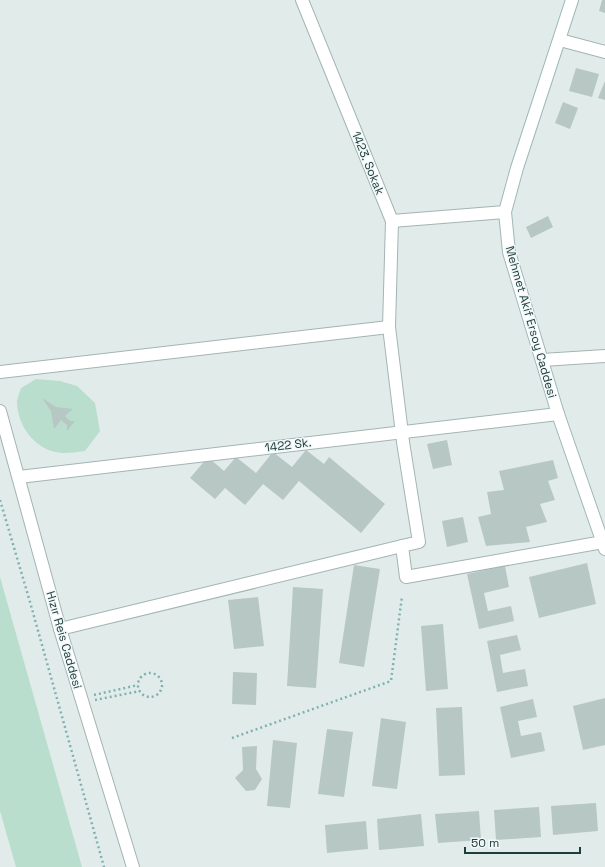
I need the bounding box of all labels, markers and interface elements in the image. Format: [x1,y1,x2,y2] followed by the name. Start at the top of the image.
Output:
[348,129,388,198] street label: 1423. Sokak
[502,244,560,400] street label: Mehmet Akif Ersoy Caddesi
[264,434,312,456] street label: 1422 Sk.
[42,589,86,691] street label: Hızır Reis Caddesi
[465,829,580,855] scale bar
[471,835,499,851] text: 50 m

